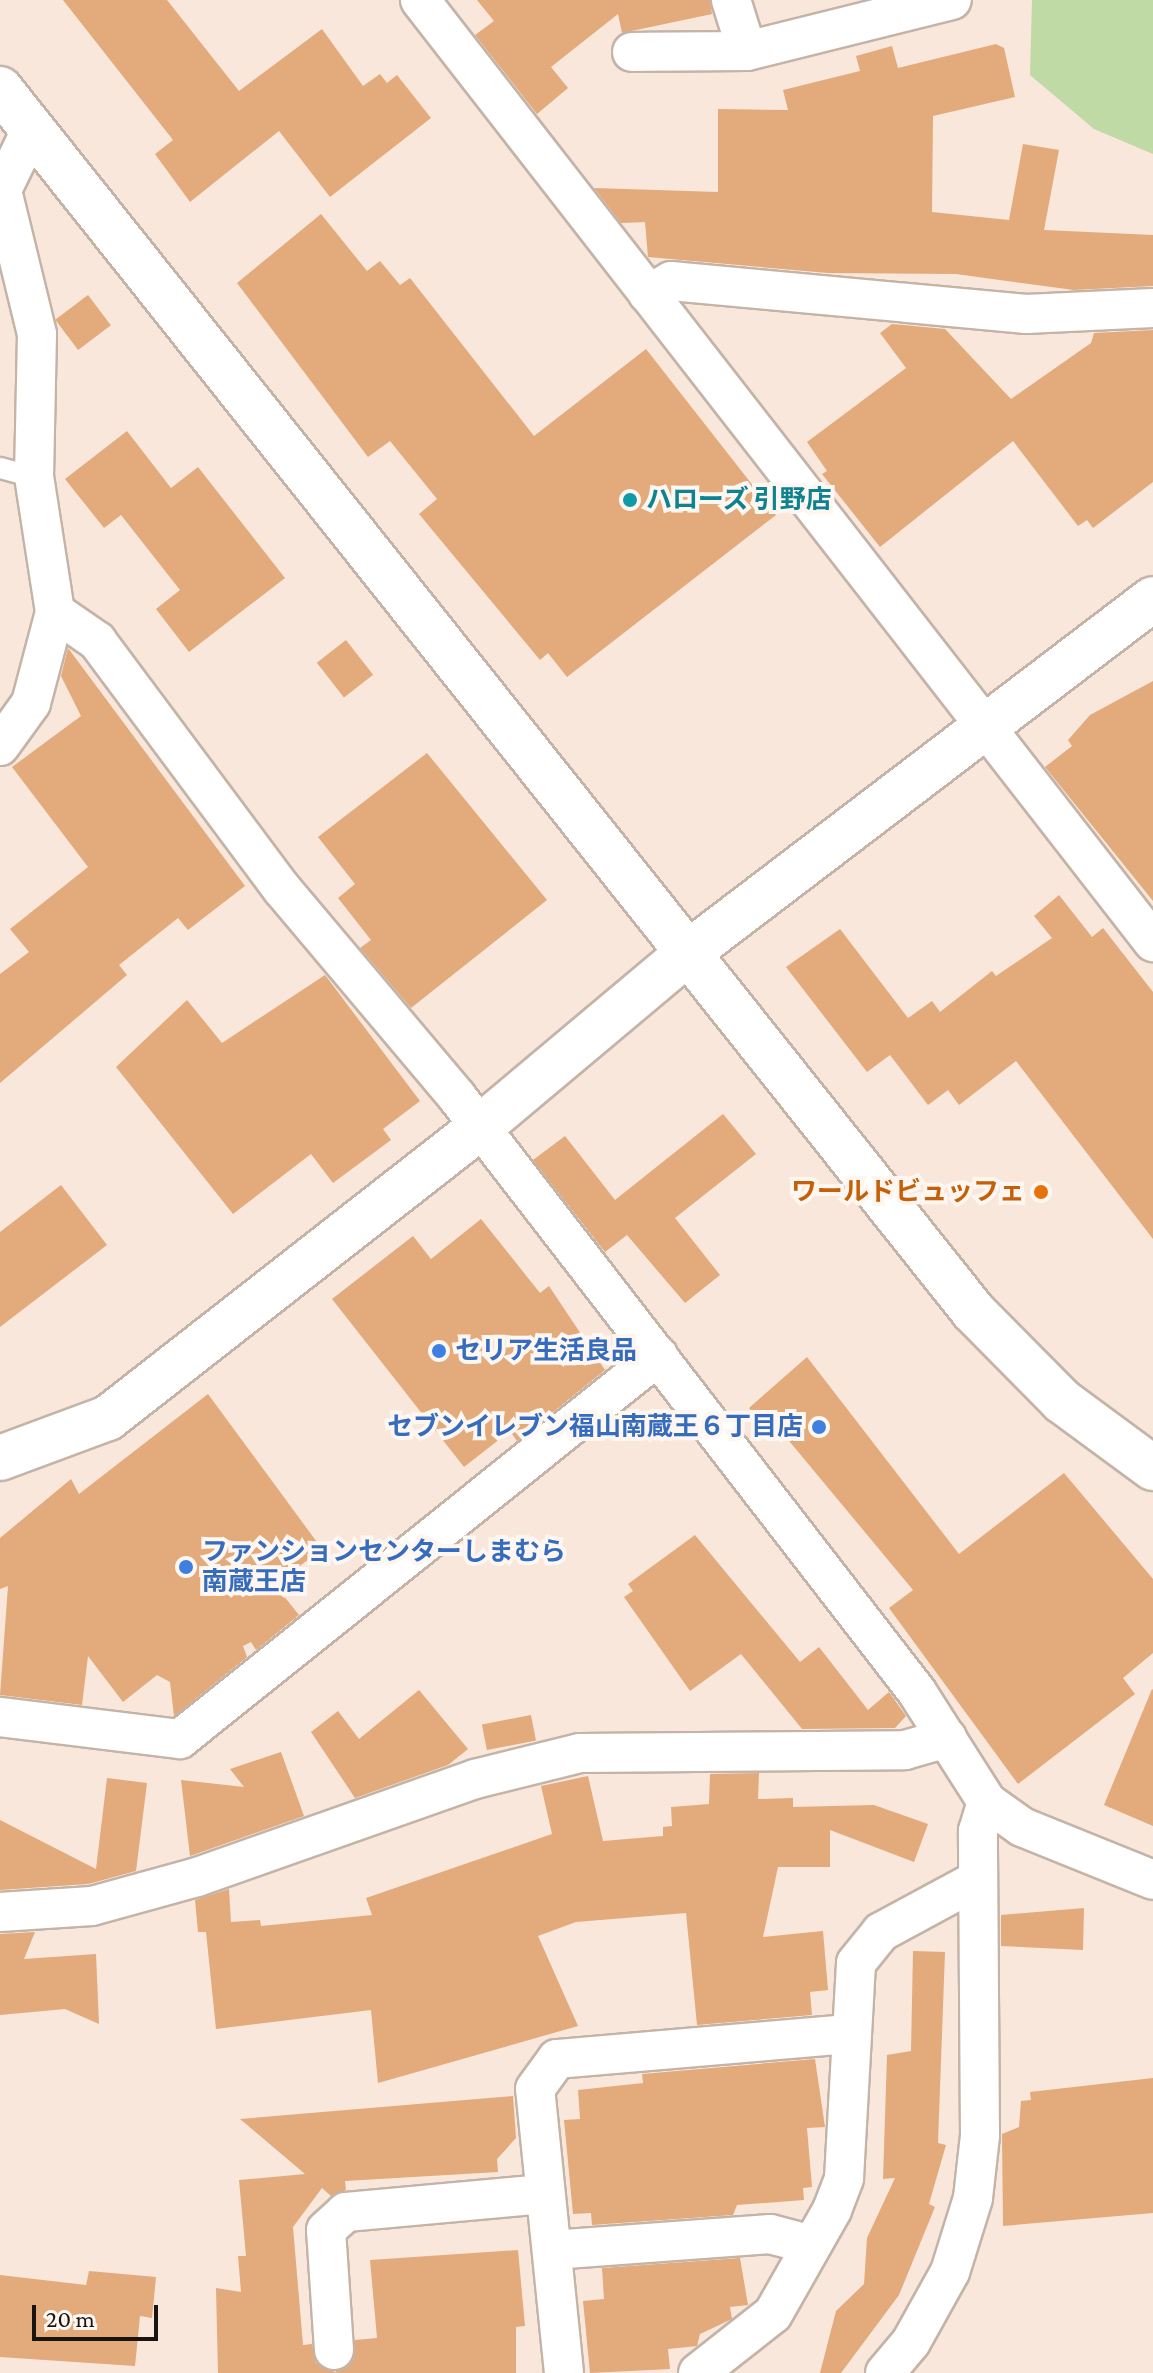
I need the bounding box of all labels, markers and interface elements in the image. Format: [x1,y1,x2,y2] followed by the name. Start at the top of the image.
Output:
[646,484,833,516] place label: ハローズ 引野店
[621,491,639,509] marker: ハローズ 引野店
[791,1176,1025,1208] place label: ワールドビュッフェ
[1032,1183,1050,1201] marker: ワールドビュッフェ
[455,1335,637,1367] place label: セリア生活良品
[430,1342,448,1360] marker: セリア生活良品
[387,1411,803,1443] place label: セブンイレブン福山南蔵王６丁目店
[810,1418,828,1436] marker: セブンイレブン福山南蔵王６丁目店
[202,1536,566,1598] place label: ファンションセンターしまむら 南蔵王店
[177,1558,195,1576] marker: ファンションセンターしまむら 南蔵王店
[36,2289,162,2339] scale bar
[46,2305,95,2332] text: 20 m

